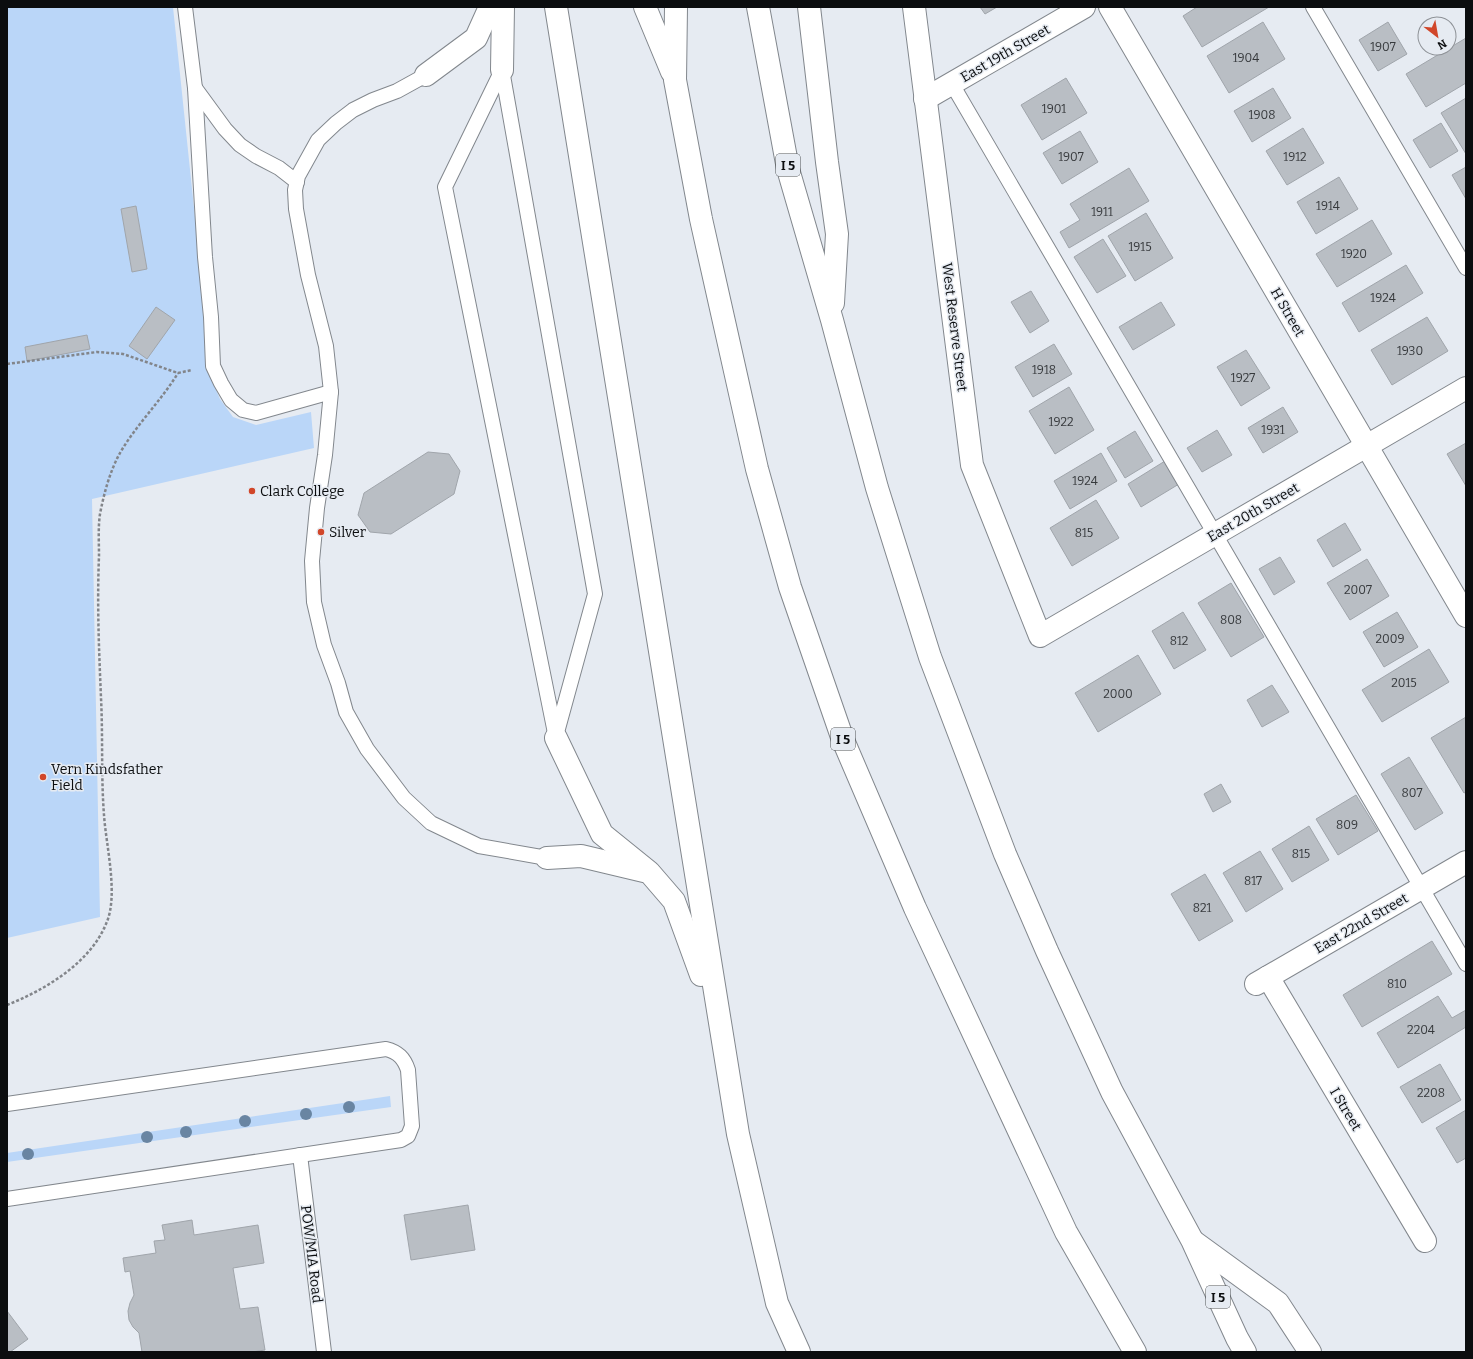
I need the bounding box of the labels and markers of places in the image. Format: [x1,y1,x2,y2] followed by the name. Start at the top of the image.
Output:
[260,483,345,500] place label: Clark College
[247,486,257,496] marker: Clark College
[329,524,366,541] place label: Silver
[316,527,326,537] marker: Silver
[51,761,163,794] place label: Vern Kindsfather Field
[38,772,48,782] marker: Vern Kindsfather Field

